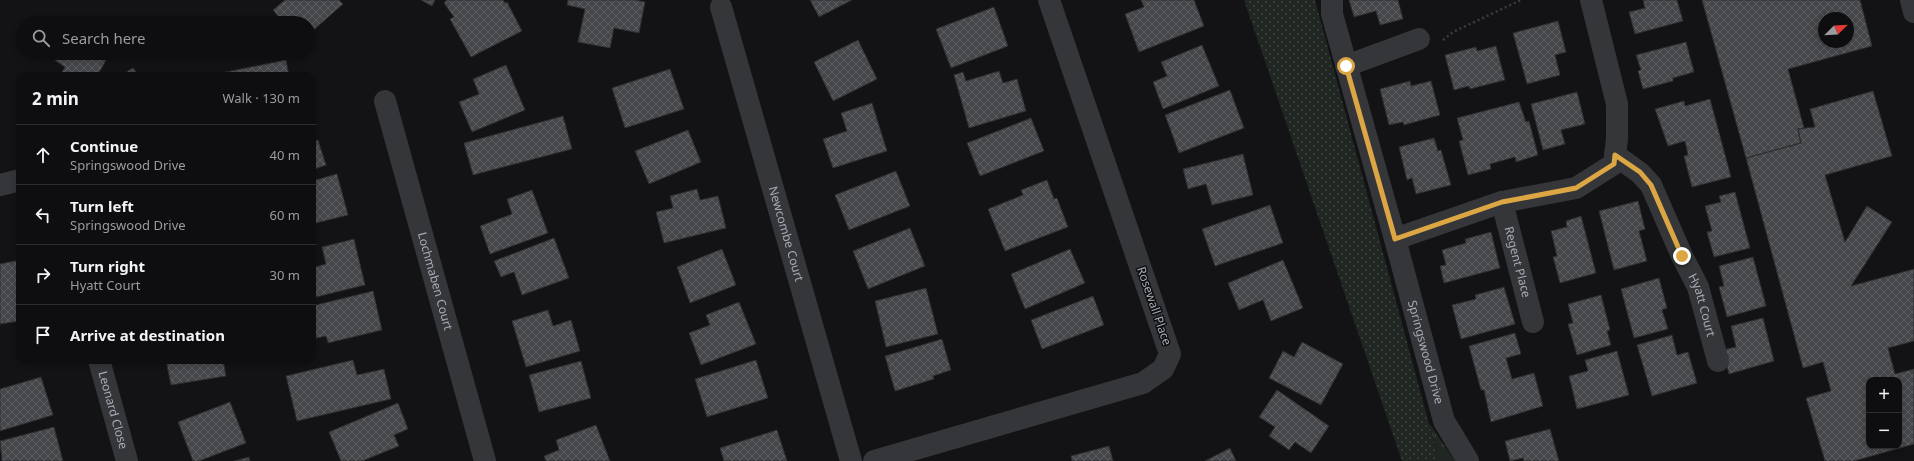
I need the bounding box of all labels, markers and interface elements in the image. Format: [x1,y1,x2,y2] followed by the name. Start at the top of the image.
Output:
[1818,12,1854,48] north arrow
[16,16,316,60] search box
[30,27,52,49] icon: search
[62,28,145,48] text: Search here
[1337,57,1355,75] route start
[32,87,79,110] text: 2 min
[222,89,300,107] text: Walk · 130 m
[70,136,138,156] text: Continue
[32,144,54,166] icon: ahead
[270,146,300,164] text: 40 m
[70,156,186,174] text: Springswood Drive
[765,184,808,284] street label: Newcombe Court
[70,196,134,216] text: Turn left
[32,204,54,226] icon: left
[270,206,300,224] text: 60 m
[70,216,186,234] text: Springswood Drive
[1501,224,1535,300] street label: Regent Place
[414,230,457,333] street label: Lochmaben Court
[1673,247,1691,265] route end
[70,256,145,276] text: Turn right
[32,264,54,286] icon: right
[1133,264,1176,348] street label: Rosewall Place
[270,266,300,284] text: 30 m
[1684,270,1720,339] street label: Hyatt Court
[70,276,141,294] text: Hyatt Court
[1404,298,1448,406] street label: Springswood Drive
[32,324,54,346] icon: arrive
[70,325,225,345] text: Arrive at destination
[94,369,132,451] street label: Leonard Close
[1866,377,1902,449] map controls
[1866,377,1902,413] button: +
[1866,413,1902,449] button: −

